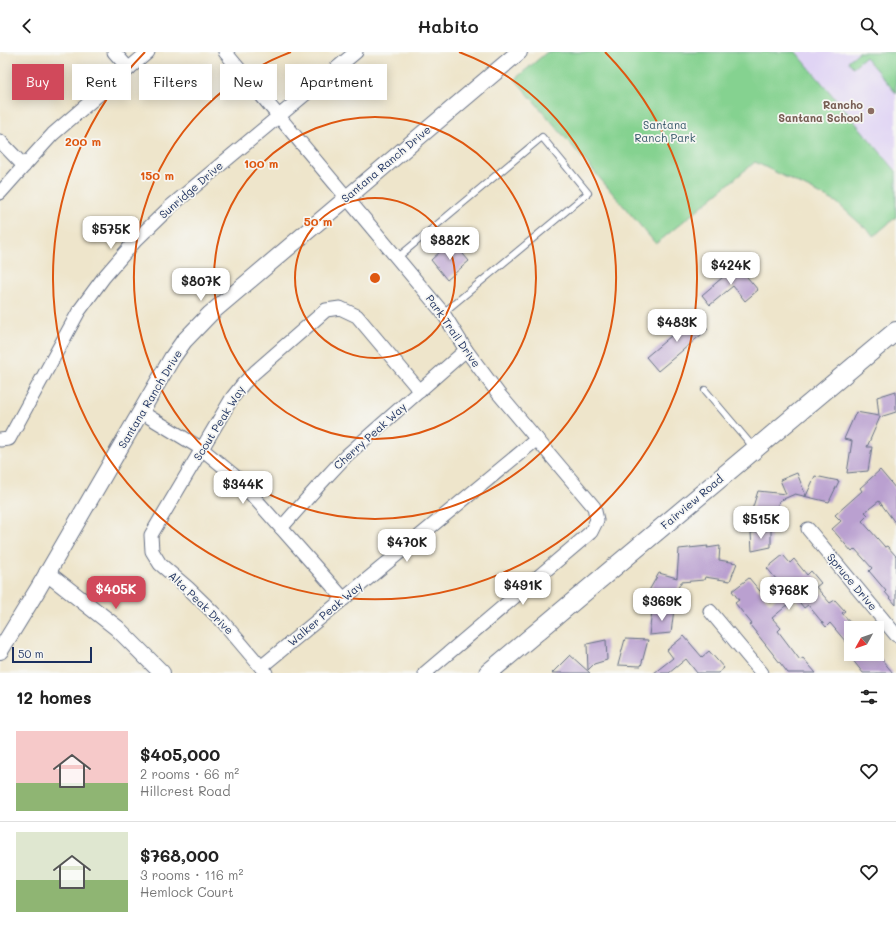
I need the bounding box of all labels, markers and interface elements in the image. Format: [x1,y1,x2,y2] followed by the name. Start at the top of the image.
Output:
[417,14,479,38] text: Habito
[16,15,38,37] icon: back
[858,15,880,37] icon: search
[12,64,64,100] chip: Buy
[72,64,131,100] chip: Rent
[139,64,212,100] chip: Filters
[220,64,277,100] chip: New
[285,64,387,100] chip: Apartment
[778,97,863,125] place label: Rancho Santana School
[866,106,876,116] marker: Rancho Santana School
[634,117,696,145] park label: Santana Ranch Park
[338,122,434,206] street label: Santana Ranch Drive
[65,133,101,149] text: 200 m
[244,155,278,171] text: 100 m
[156,158,226,222] street label: Sunridge Drive
[140,167,174,183] text: 150 m
[304,213,332,229] text: 50 m
[83,216,139,250] pin: $575K
[91,220,131,237] text: $575K
[422,227,478,261] pin: $882K
[430,231,470,248] text: $882K
[703,252,759,286] pin: $424K
[711,256,751,273] text: $424K
[173,268,229,302] pin: $807K
[368,271,382,285] centre of rings
[181,272,221,289] text: $807K
[423,291,484,370] street label: Park Trail Drive
[649,309,705,343] pin: $483K
[657,313,697,330] text: $483K
[114,346,185,451] street label: Santana Ranch Drive
[190,382,248,463] street label: Scout Peak Way
[330,399,409,472] street label: Cherry Peak Way
[215,471,271,505] pin: $344K
[657,471,726,532] street label: Fairview Road
[223,475,263,492] text: $344K
[733,506,789,540] pin: $515K
[742,510,780,527] text: $515K
[379,529,435,563] pin: $470K
[387,533,427,550] text: $470K
[824,550,881,614] street label: Spruce Drive
[166,568,237,637] street label: Alta Peak Drive
[495,572,551,606] pin: $491K
[88,576,144,610] pin: $405K
[504,576,542,593] text: $491K
[761,577,817,611] pin: $768K
[284,578,365,649] street label: Walker Peak Way
[96,580,136,597] text: $405K
[769,581,809,598] text: $768K
[634,588,690,622] pin: $369K
[642,592,682,609] text: $369K
[844,621,884,661] north arrow
[844,621,884,661] map controls
[12,645,92,664] scale bar
[18,646,44,661] text: 50 m
[16,686,92,708] text: 12 homes
[858,686,880,708] icon: filters
[140,743,220,765] text: $405,000
[48,747,96,795] icon: home
[858,760,880,782] icon: heart
[140,765,239,782] text: 2 rooms · 66 m²
[140,782,231,799] text: Hillcrest Road
[140,844,219,866] text: $768,000
[48,848,96,896] icon: home
[858,861,880,883] icon: heart
[140,866,243,883] text: 3 rooms · 116 m²
[140,883,234,900] text: Hemlock Court

